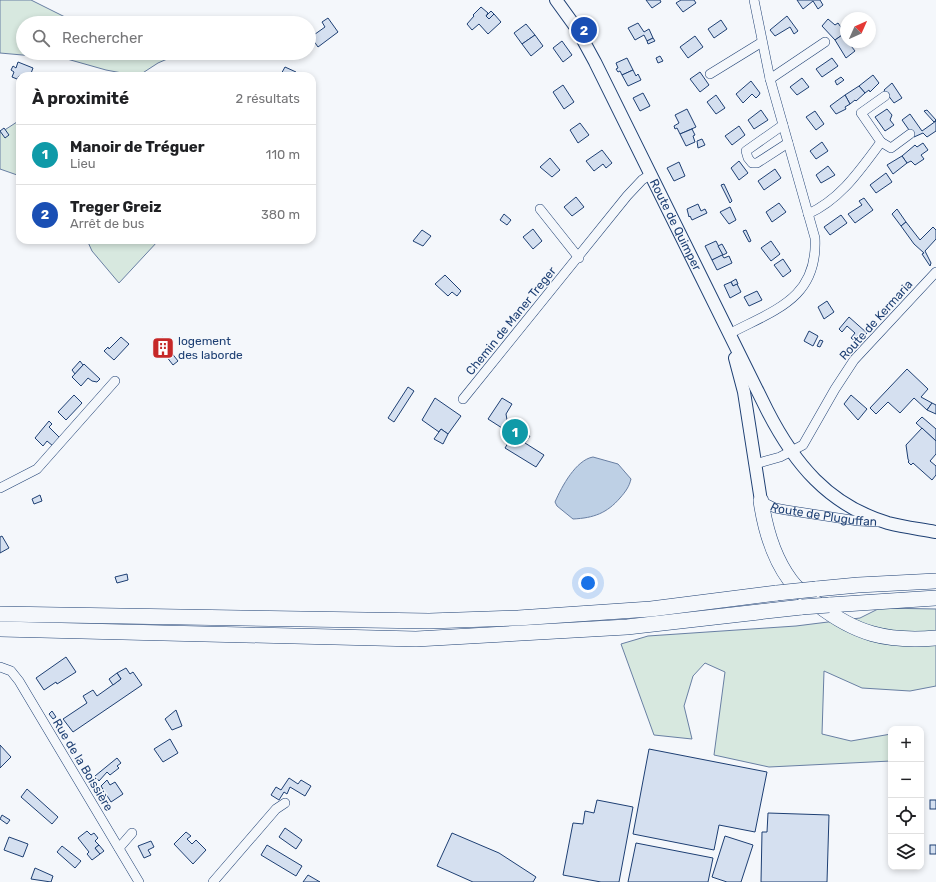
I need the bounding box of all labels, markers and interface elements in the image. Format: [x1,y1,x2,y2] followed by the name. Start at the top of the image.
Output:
[840,12,876,48] north arrow
[571,15,597,45] pin: 2
[16,16,316,60] search box
[30,27,52,49] icon: search
[62,29,143,47] text: Rechercher
[32,88,129,108] text: À proximité
[236,91,300,106] text: 2 résultats
[70,138,204,156] text: Manoir de Tréguer
[42,147,48,162] text: 1
[266,147,300,162] text: 110 m
[70,156,96,171] text: Lieu
[647,177,704,273] street label: Route de Quimper
[70,198,162,216] text: Treger Greiz
[41,207,49,222] text: 2
[261,207,300,222] text: 380 m
[70,216,144,231] text: Arrêt de bus
[463,264,559,378] street label: Chemin de Maner Treger
[836,277,916,363] street label: Route de Kermaria
[178,334,243,362] place label: logement des laborde
[150,335,176,361] building icon: logement des laborde
[502,417,528,447] pin: 1
[768,500,877,529] street label: Route de Pluguffan
[578,573,598,593] your location
[50,716,116,814] street label: Rue de la Boissière
[888,726,924,870] map controls
[888,726,924,762] button: +
[888,762,924,798] button: −
[888,798,924,834] button: locate
[888,834,924,870] button: layers

